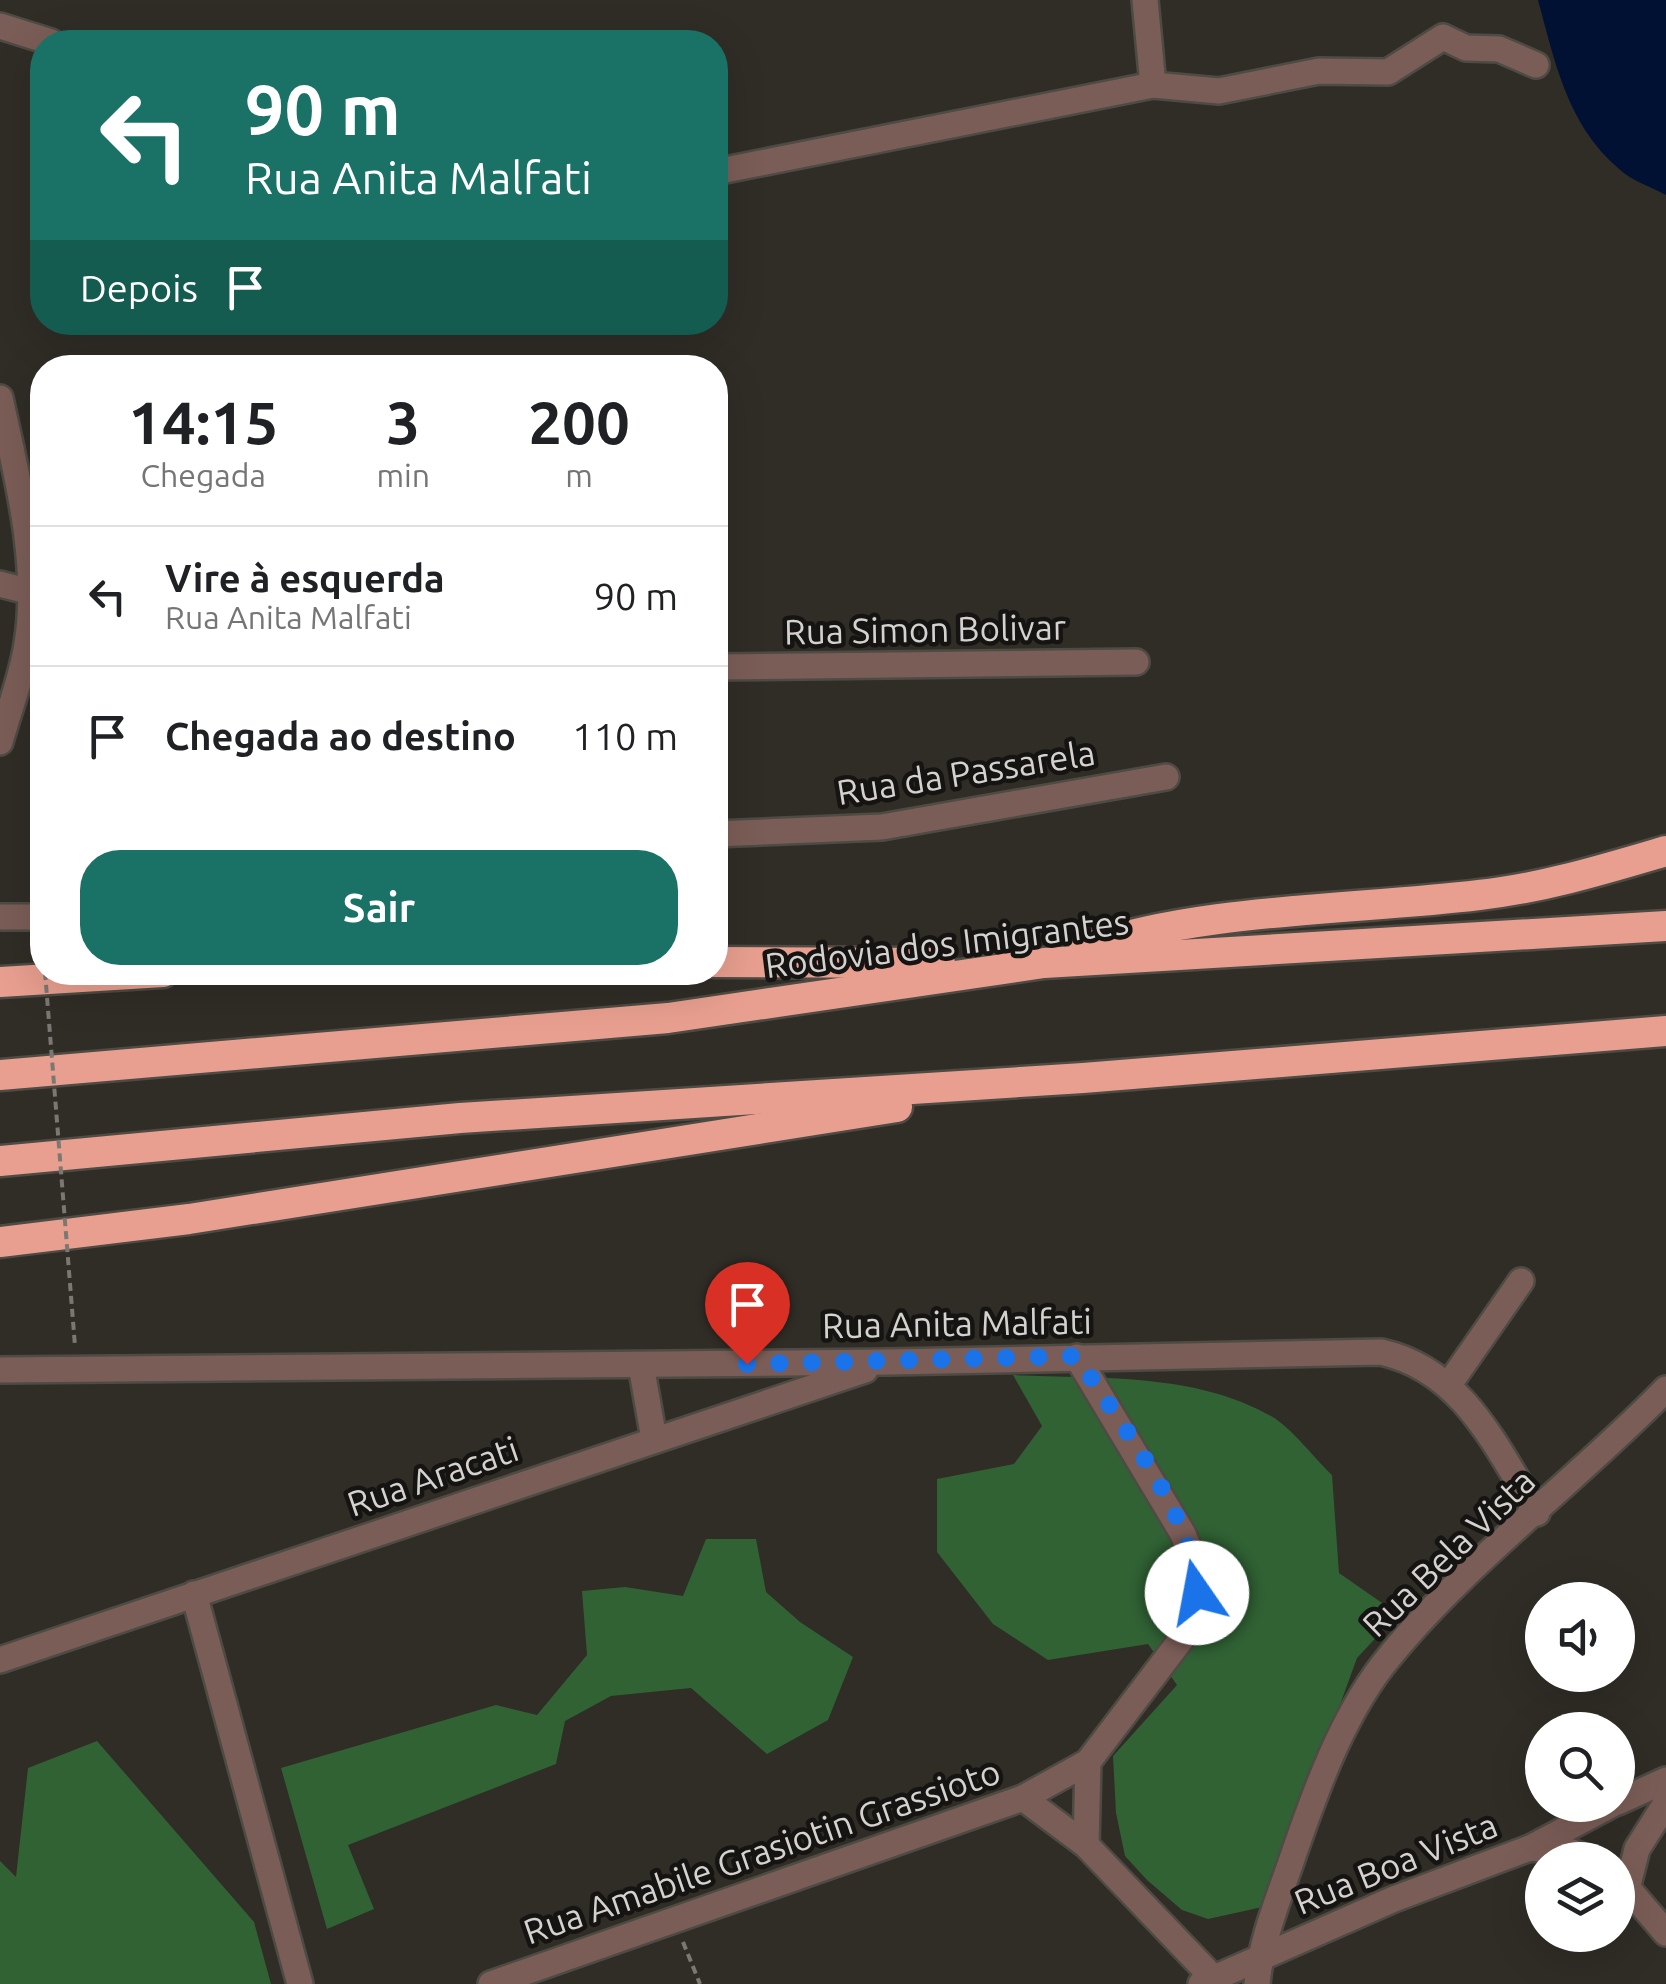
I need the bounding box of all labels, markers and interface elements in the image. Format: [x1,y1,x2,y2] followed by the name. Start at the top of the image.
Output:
[80,70,210,200] icon: left
[245,70,401,148] text: 90 m
[245,152,592,203] text: Rua Anita Malfati
[218,260,273,315] icon: arrive
[80,267,198,309] text: Depois
[128,388,278,455] text: 14:15
[386,388,420,455] text: 3
[528,388,630,455] text: 200
[140,457,266,493] text: Chegada
[376,457,430,493] text: min
[565,457,593,493] text: m
[165,557,445,599] text: Vire à esquerda
[80,569,135,624] icon: left
[594,575,678,617] text: 90 m
[165,599,412,635] text: Rua Anita Malfati
[784,607,1066,651] street label: Rua Simon Bolivar
[80,709,135,764] icon: arrive
[165,715,516,757] text: Chegada ao destino
[572,715,678,757] text: 110 m
[834,732,1098,812] street label: Rua da Passarela
[80,850,678,965] button: Sair
[763,901,1131,985] street label: Rodovia dos Imigrantes
[705,1262,790,1365] pin
[720,1277,775,1332] icon: arrive
[822,1301,1092,1345] street label: Rua Anita Malfati
[342,1428,523,1524] street label: Rua Aracati
[1354,1460,1543,1644] street label: Rua Bela Vista
[1145,1541,1249,1645] position arrow
[1525,1582,1635,1952] map controls
[1525,1582,1635,1692] button: sound
[1525,1712,1635,1822] button: search
[518,1751,1005,1952] street label: Rua Amabile Grasiotin Grassioto
[1288,1804,1503,1922] street label: Rua Boa Vista
[1525,1842,1635,1952] button: layers

